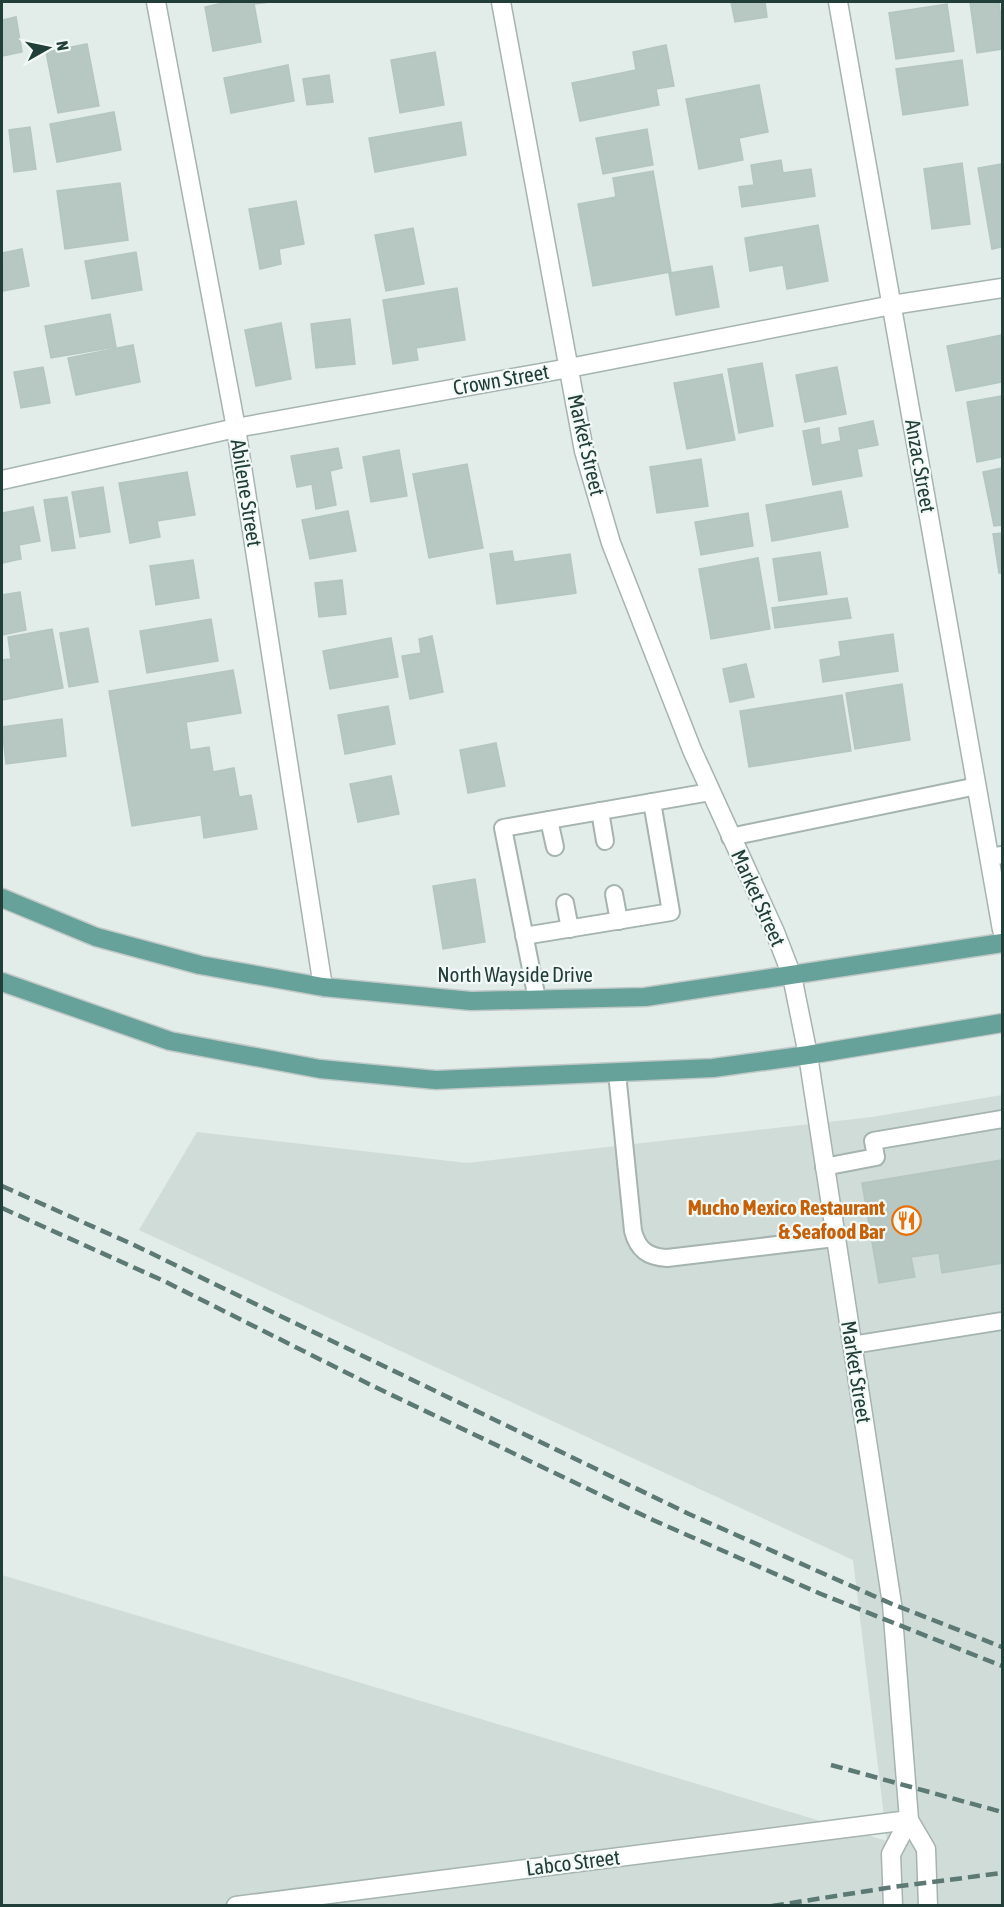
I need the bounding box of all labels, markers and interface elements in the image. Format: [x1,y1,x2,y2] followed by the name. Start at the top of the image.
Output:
[18,18,78,78] north arrow
[53,40,72,52] text: N
[451,359,551,399] street label: Crown Street
[564,392,610,498] street label: Market Street
[901,417,941,514] street label: Anzac Street
[227,437,267,548] street label: Abilene Street
[727,845,791,950] street label: Market Street
[437,962,593,986] street label: North Wayside Drive
[688,1195,886,1243] place label: Mucho Mexico Restaurant & Seafood Bar
[890,1204,922,1236] restaurant icon: Mucho Mexico Restaurant & Seafood Bar
[837,1319,877,1425] street label: Market Street
[525,1844,621,1880] street label: Labco Street

